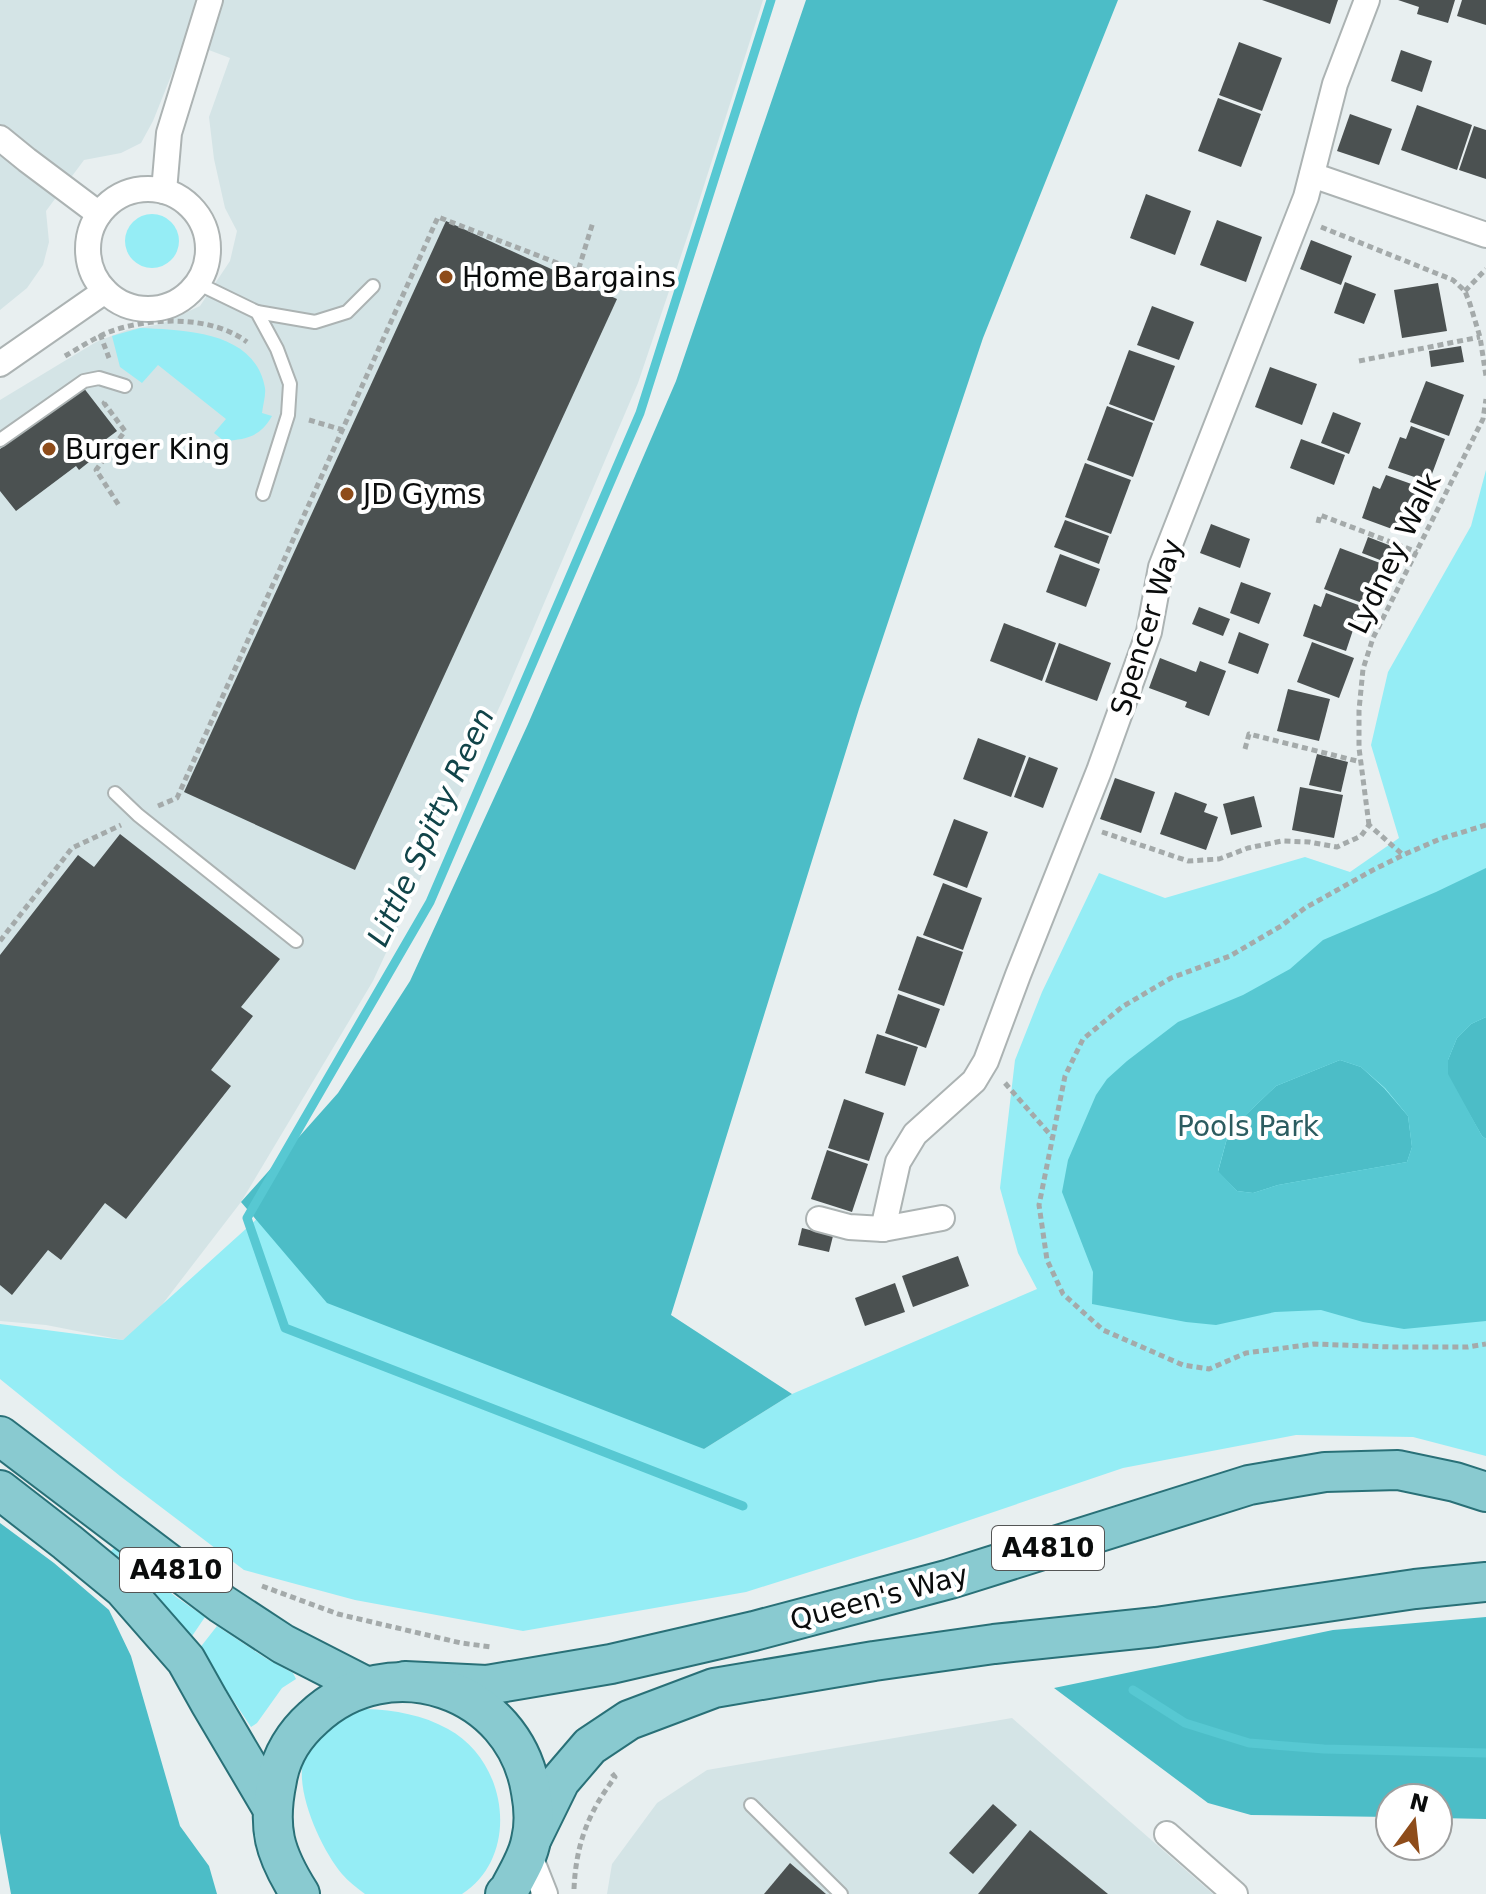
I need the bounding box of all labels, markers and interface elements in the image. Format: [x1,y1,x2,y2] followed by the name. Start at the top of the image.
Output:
[462,261,676,294] place label: Home Bargains
[437,268,455,286] marker: Home Bargains
[65,433,230,466] place label: Burger King
[40,440,58,458] marker: Burger King
[1341,467,1448,639] street label: Lydney Walk
[361,478,482,511] place label: JD Gyms
[338,485,356,503] marker: JD Gyms
[1104,535,1189,720] street label: Spencer Way
[360,702,501,952] water label: Little Spitty Reen
[1177,1110,1320,1143] park label: Pools Park
[992,1526,1104,1570] road number: A4810
[120,1548,232,1592] road number: A4810
[787,1558,972,1637] street label: Queen's Way
[1374,1782,1454,1862] north arrow
[1407,1789,1431,1818] text: N

